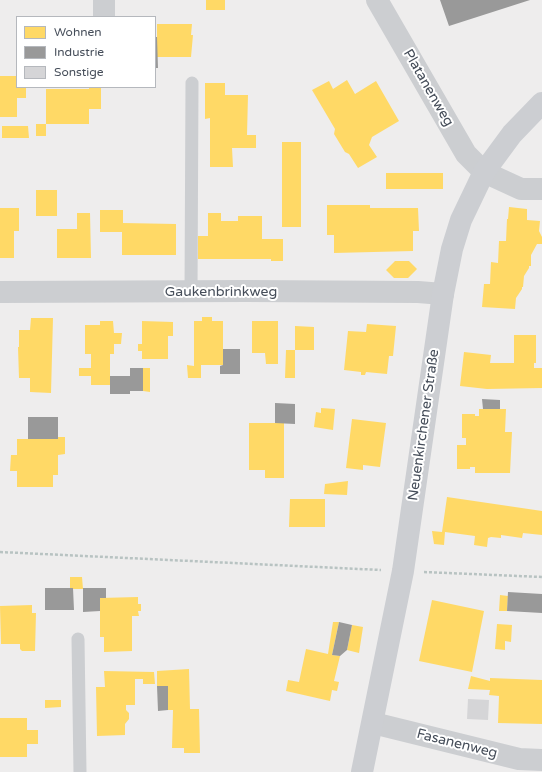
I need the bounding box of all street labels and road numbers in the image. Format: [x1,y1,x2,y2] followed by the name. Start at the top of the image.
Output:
[399,46,457,130] street label: Platanenweg
[165,284,277,300] street label: Gaukenbrinkweg
[405,348,443,502] street label: Neuenkirchener Straße
[415,726,499,762] street label: Fasanenweg

